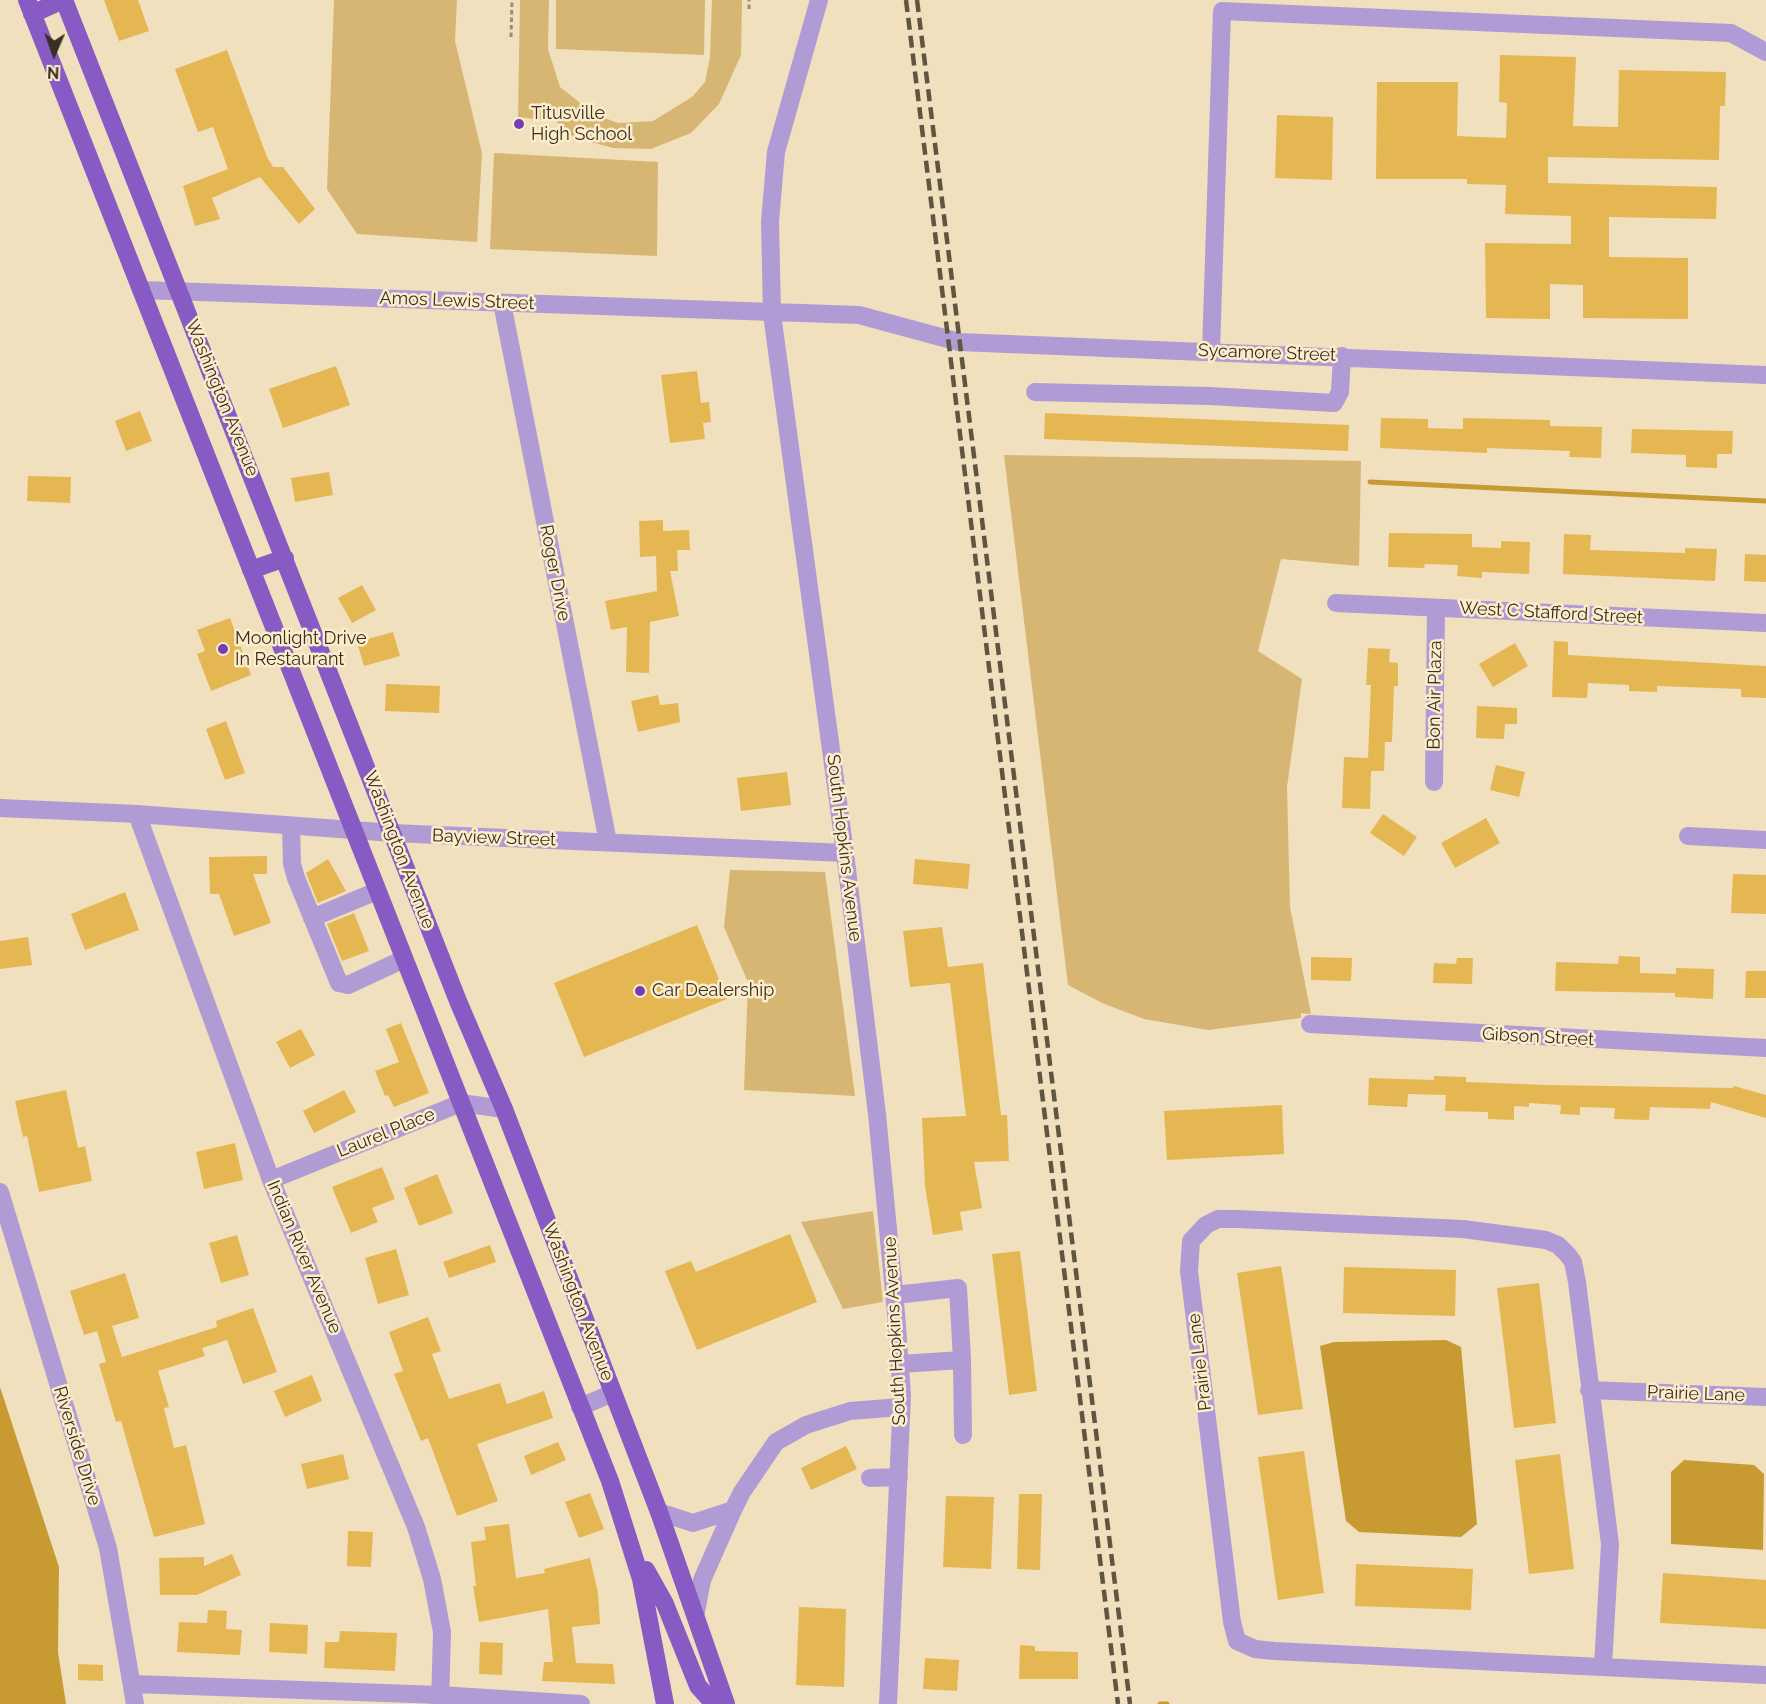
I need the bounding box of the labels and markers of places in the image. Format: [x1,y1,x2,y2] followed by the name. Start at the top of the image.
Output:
[531,103,632,146] place label: Titusville High School
[512,117,526,131] marker: Titusville High School
[235,628,366,670] place label: Moonlight Drive In Restaurant
[216,642,230,656] marker: Moonlight Drive In Restaurant
[652,980,774,1002] place label: Car Dealership
[633,984,647,998] marker: Car Dealership

